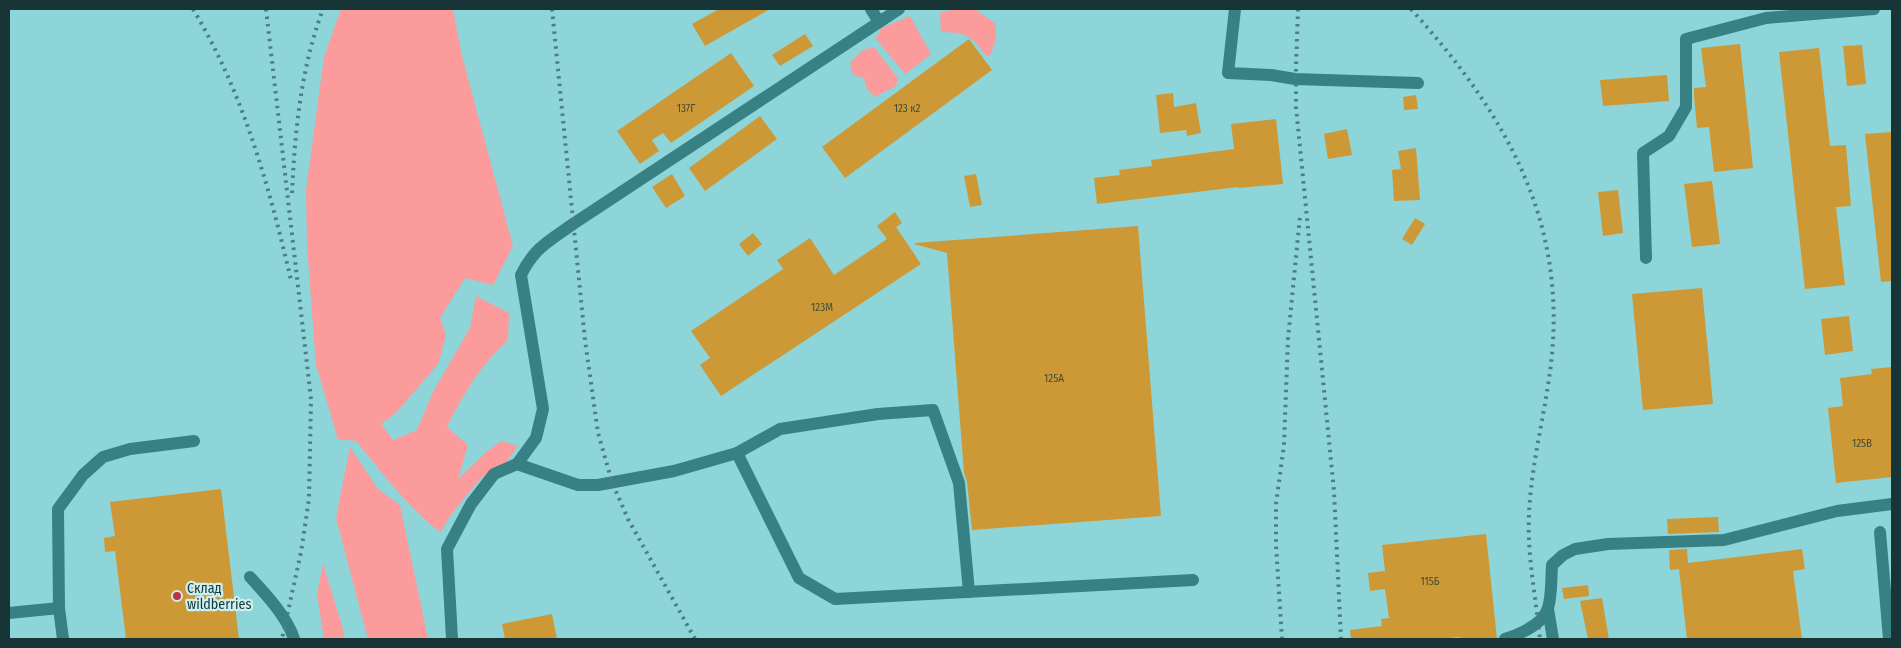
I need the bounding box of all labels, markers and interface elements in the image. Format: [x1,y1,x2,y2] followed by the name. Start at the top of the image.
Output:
[677,102,695,115] house number: 137Г
[894,102,920,115] house number: 123 к2
[811,301,833,314] house number: 123М
[1044,372,1064,385] house number: 125А
[1852,437,1872,450] house number: 125В
[1420,575,1440,588] house number: 115Б
[187,580,251,613] place label: Склад wildberries
[171,590,183,602] marker: Склад wildberries

